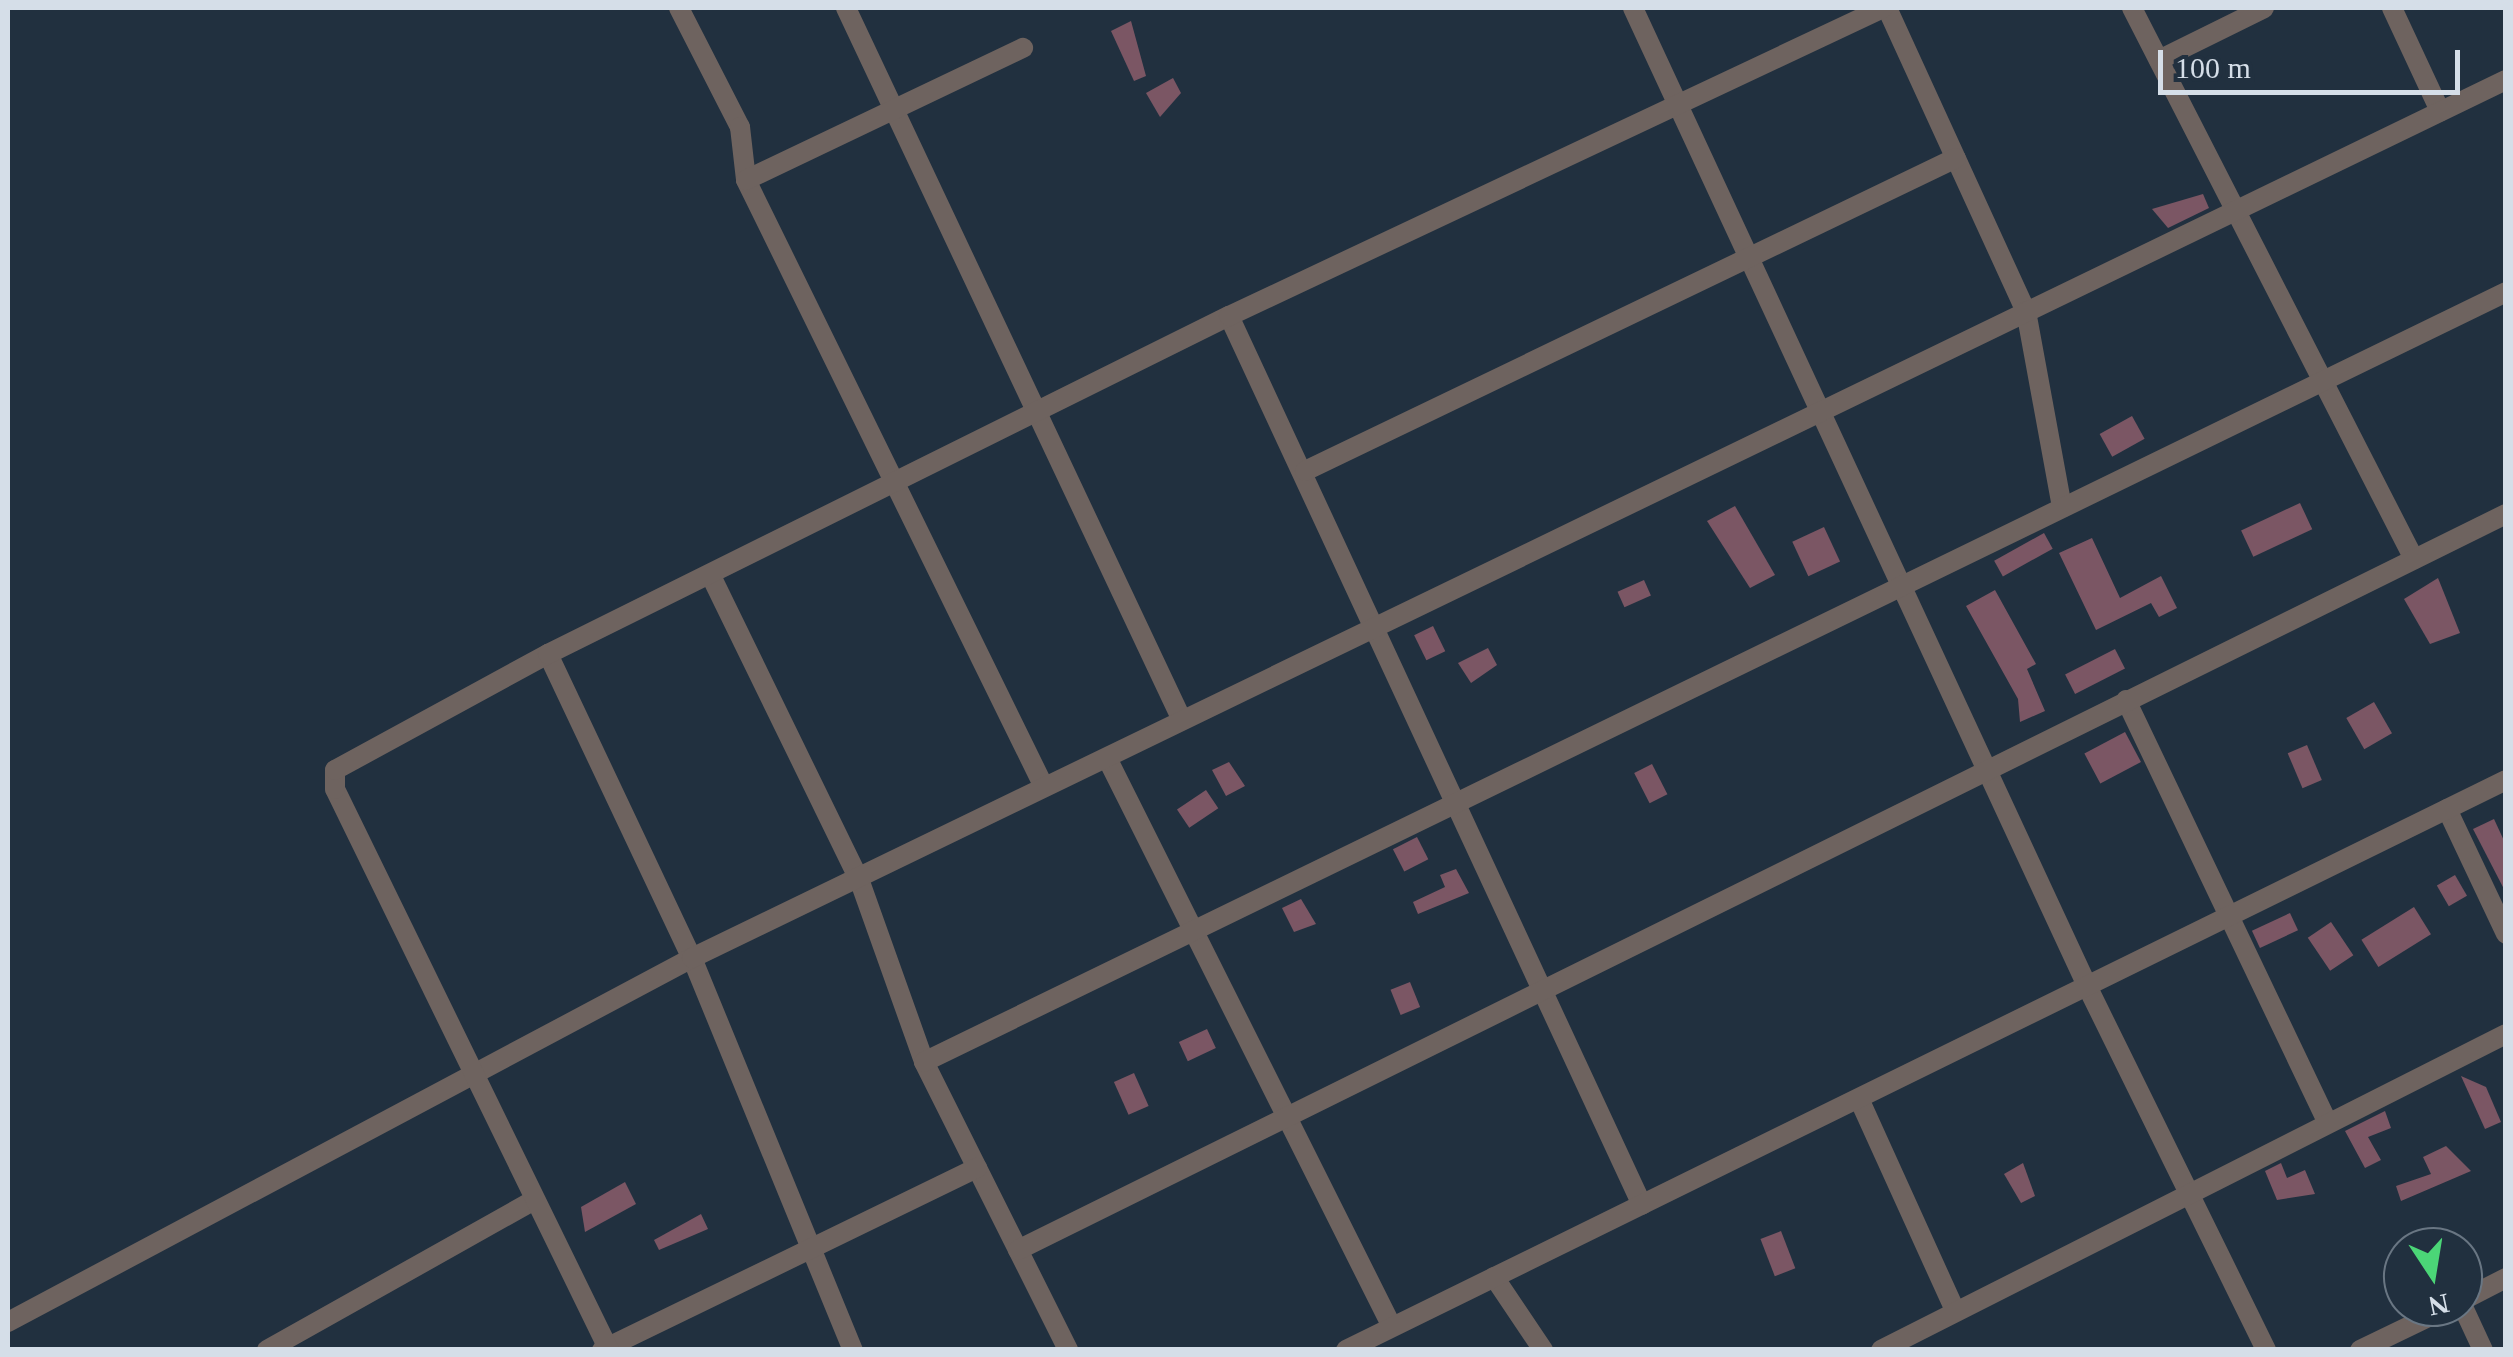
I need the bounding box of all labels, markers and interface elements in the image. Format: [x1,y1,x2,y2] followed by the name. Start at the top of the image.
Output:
[2163,30,2466,92] scale bar
[2175,51,2251,84] text: 100 m
[2383,1227,2483,1327] north arrow
[2426,1288,2452,1322] text: N

